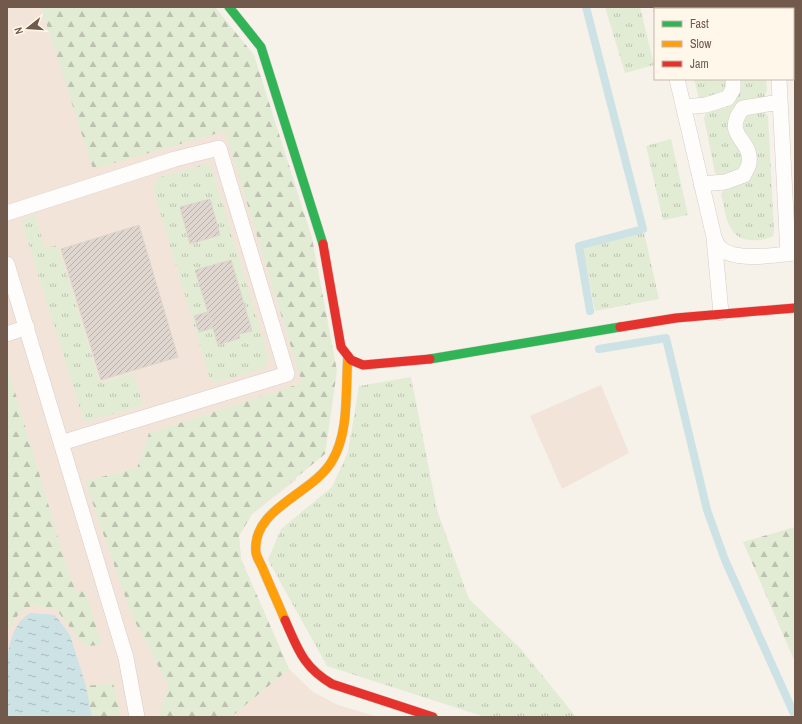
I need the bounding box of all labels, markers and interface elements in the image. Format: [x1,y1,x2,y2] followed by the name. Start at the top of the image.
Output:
[8,8,48,48] north arrow
[654,8,794,80] legend
[690,16,709,32] text: Fast
[11,26,26,36] text: N
[690,36,712,52] text: Slow
[690,56,709,72] text: Jam

